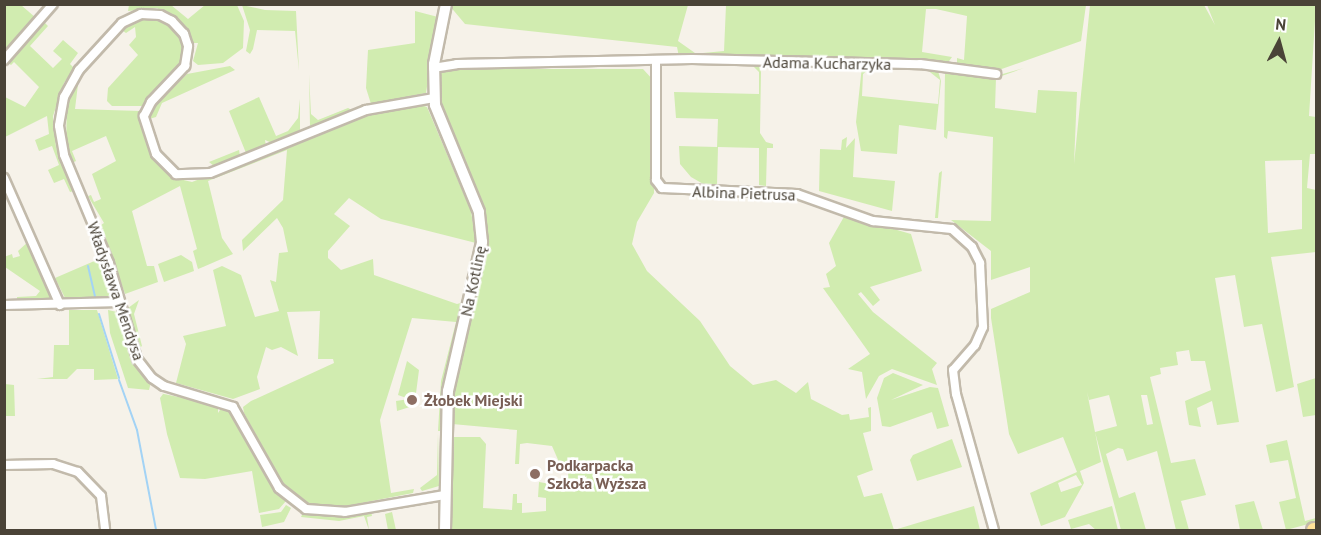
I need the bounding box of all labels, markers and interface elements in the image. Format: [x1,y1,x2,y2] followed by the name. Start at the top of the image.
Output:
[1249,12,1309,72] north arrow
[1275,14,1287,35] text: N
[763,52,891,74] street label: Adama Kucharzyka
[692,182,796,204] street label: Albina Pietrusa
[83,219,149,363] street label: Władysława Mendysa
[456,244,490,318] street label: Na Kotlinę
[424,390,523,410] place label: Żłobek Miejski
[405,393,419,407] marker: Żłobek Miejski
[547,455,647,493] place label: Podkarpacka Szkoła Wyższa
[528,467,542,481] marker: Podkarpacka Szkoła Wyższa

